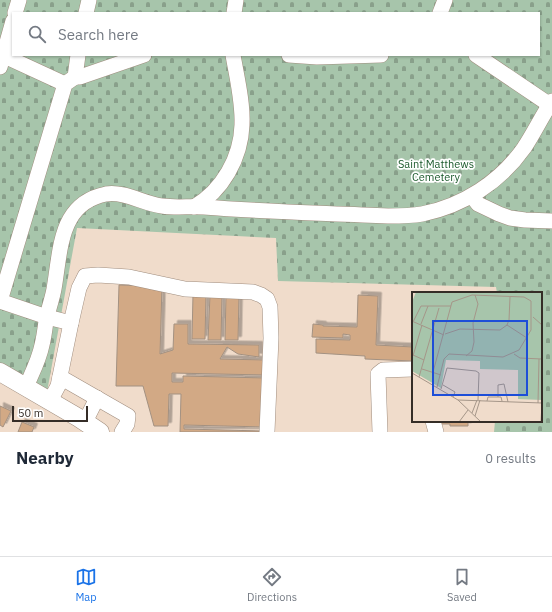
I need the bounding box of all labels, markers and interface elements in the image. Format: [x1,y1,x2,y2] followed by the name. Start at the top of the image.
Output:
[12,12,540,56] search box
[26,23,48,45] icon: search
[58,25,138,44] text: Search here
[398,157,474,184] park label: Saint Matthews Cemetery
[412,292,542,422] inset map
[12,404,88,423] scale bar
[18,406,43,420] text: 50 m
[16,447,74,469] text: Nearby
[485,450,536,467] text: 0 results
[75,566,97,604] tab: Map
[247,566,297,604] tab: Directions
[447,566,477,604] tab: Saved

